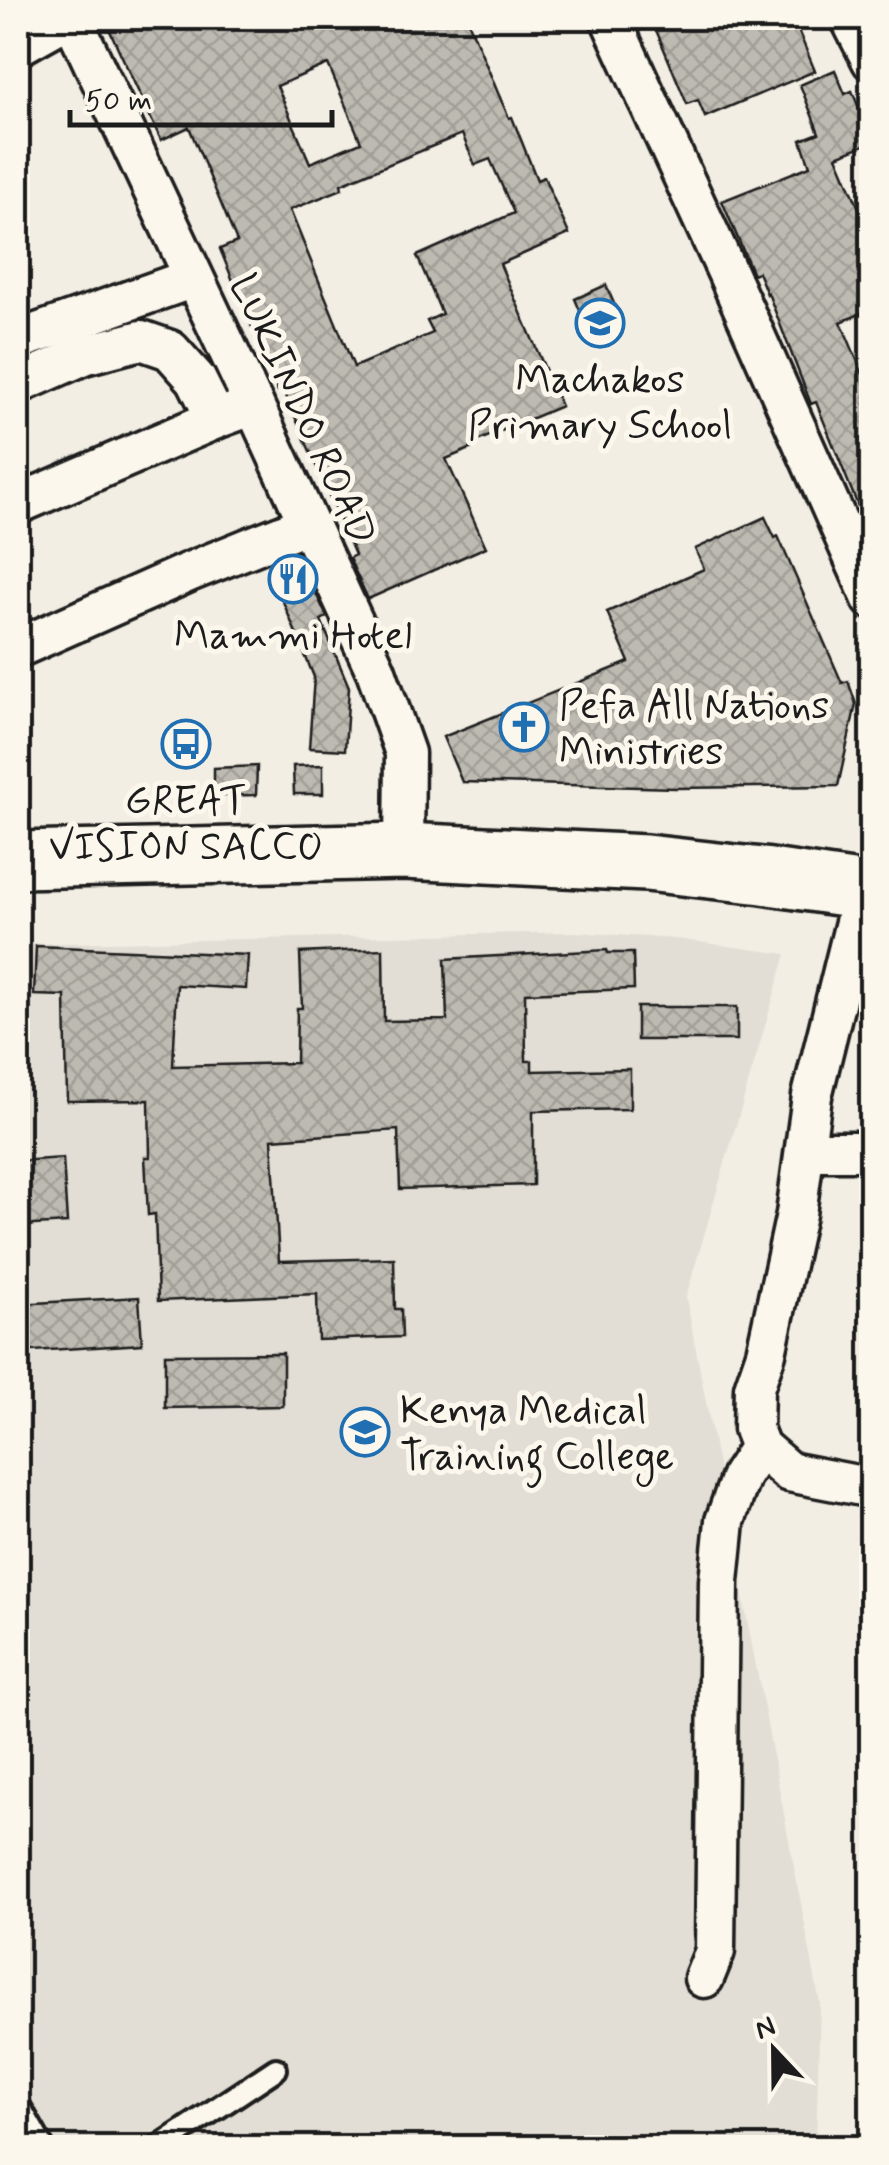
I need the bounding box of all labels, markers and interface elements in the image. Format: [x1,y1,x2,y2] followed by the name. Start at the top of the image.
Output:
[70,65,332,127] scale bar
[85,82,152,121] text: 50 m
[216,266,387,554] street label: LUKINDO ROAD
[574,297,626,349] school or university icon: Machakos Primary School
[468,355,732,453] place label: Machakos Primary School
[267,553,319,605] restaurant icon: Mammi Hotel
[174,611,412,663] place label: Mammi Hotel
[559,681,829,779] place label: Pefa All Nations Ministries
[498,701,550,753] church icon: Pefa All Nations Ministries
[160,718,212,770] bus stop icon: GREAT VISION SACCO
[49,776,323,874] place label: GREAT VISION SACCO
[400,1386,674,1488] place label: Kenya Medical Training College
[339,1406,391,1458] school or university icon: Kenya Medical Training College
[724,2000,824,2100] north arrow
[750,2008,781,2050] text: N

